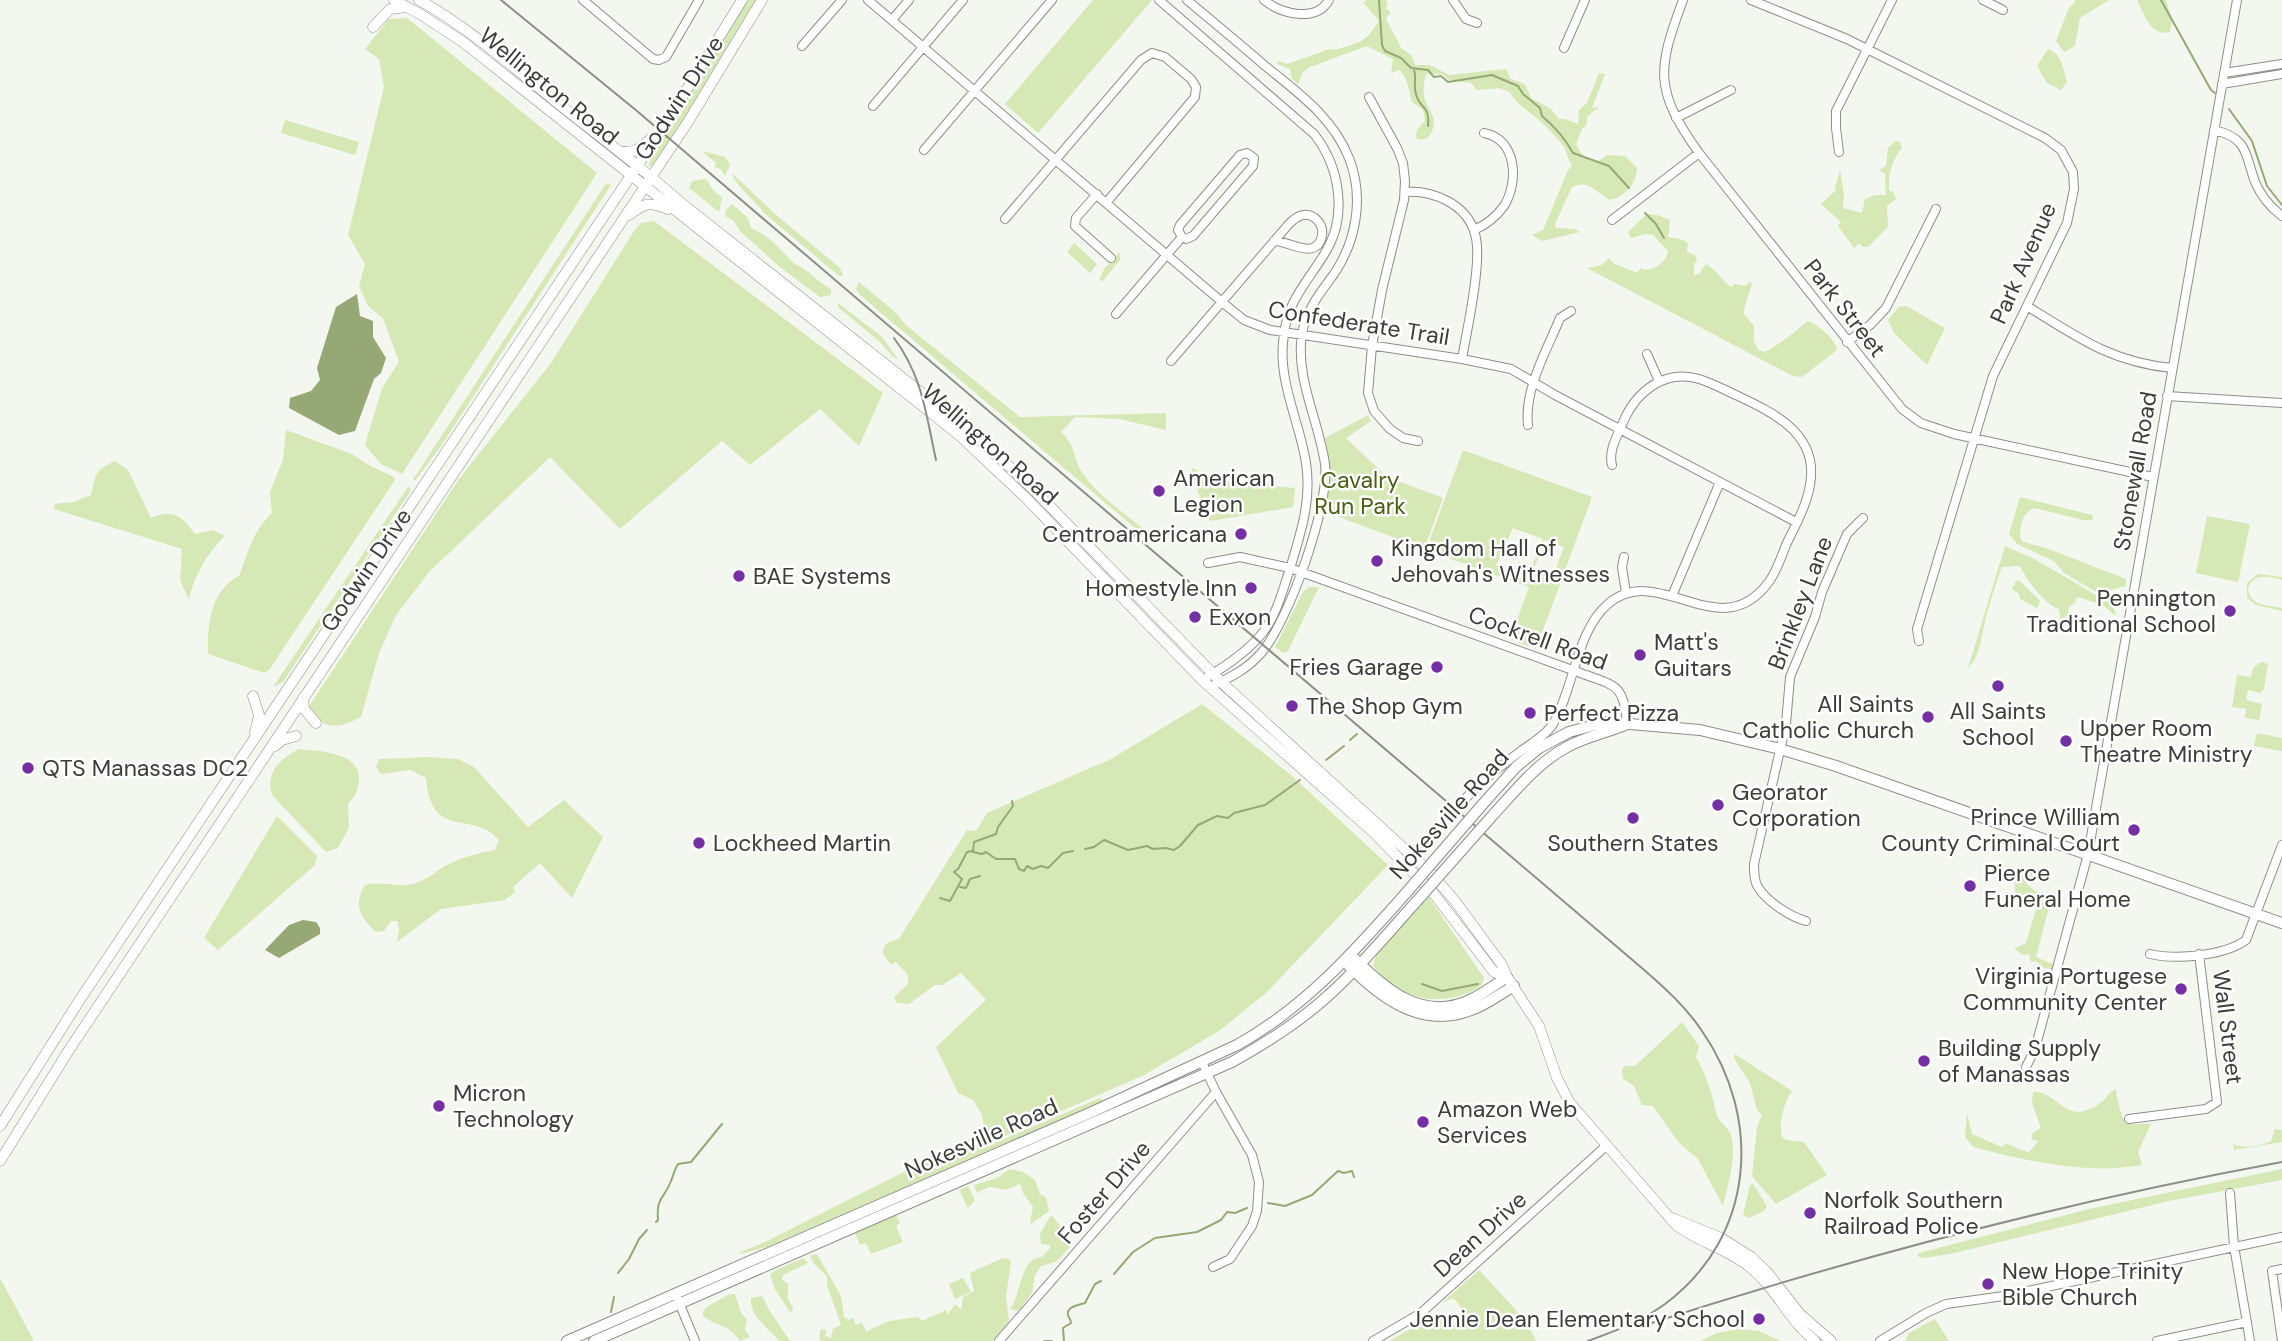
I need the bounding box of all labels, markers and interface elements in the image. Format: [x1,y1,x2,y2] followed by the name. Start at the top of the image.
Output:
[473,20,625,152] street label: Wellington Road
[628,30,730,166] street label: Godwin Drive
[1983,198,2063,328] street label: Park Avenue
[1797,253,1893,363] street label: Park Street
[1266,294,1452,352] street label: Confederate Trail
[916,377,1064,511] street label: Wellington Road
[2106,389,2164,553] street label: Stonewall Road
[1173,463,1275,519] place label: American Legion
[1314,465,1406,521] park label: Cavalry Run Park
[1151,483,1167,499] marker: American Legion
[314,503,418,637] street label: Godwin Drive
[1042,519,1227,549] place label: Centroamericana
[1233,526,1249,542] marker: Centroamericana
[1761,532,1839,674] street label: Brinkley Lane
[1391,533,1610,589] place label: Kingdom Hall of Jehovah's Witnesses
[1369,553,1385,569] marker: Kingdom Hall of Jehovah's Witnesses
[753,561,891,591] place label: BAE Systems
[731,568,747,584] marker: BAE Systems
[1085,573,1237,603] place label: Homestyle Inn
[1243,580,1259,596] marker: Homestyle Inn
[2026,583,2216,639] place label: Pennington Traditional School
[1464,599,1612,677] street label: Cockrell Road
[1209,602,1271,632] place label: Exxon
[2222,603,2238,619] marker: Pennington Traditional School
[1187,609,1203,625] marker: Exxon
[1654,627,1732,683] place label: Matt's Guitars
[1632,647,1648,663] marker: Matt's Guitars
[1290,652,1423,682] place label: Fries Garage
[1429,659,1445,675] marker: Fries Garage
[1990,678,2006,694] marker: All Saints School
[1742,689,1914,745] place label: All Saints Catholic Church
[1306,691,1463,721] place label: The Shop Gym
[1950,696,2046,752] place label: All Saints School
[1284,698,1300,714] marker: The Shop Gym
[1544,698,1679,728] place label: Perfect Pizza
[1522,705,1538,721] marker: Perfect Pizza
[1920,709,1936,725] marker: All Saints Catholic Church
[2080,713,2253,769] place label: Upper Room Theatre Ministry
[2058,733,2074,749] marker: Upper Room Theatre Ministry
[1383,743,1515,885] street label: Nokesville Road
[42,753,248,783] place label: QTS Manassas DC2
[20,760,36,776] marker: QTS Manassas DC2
[1732,777,1861,833] place label: Georator Corporation
[1710,797,1726,813] marker: Georator Corporation
[1881,802,2120,858] place label: Prince William County Criminal Court
[1625,810,1641,826] marker: Southern States
[2126,822,2142,838] marker: Prince William County Criminal Court
[713,828,891,858] place label: Lockheed Martin
[1547,828,1719,858] place label: Southern States
[691,835,707,851] marker: Lockheed Martin
[1984,858,2131,914] place label: Pierce Funeral Home
[1962,878,1978,894] marker: Pierce Funeral Home
[1963,961,2167,1017] place label: Virginia Portugese Community Center
[2206,968,2250,1086] street label: Wall Street
[2173,981,2189,997] marker: Virginia Portugese Community Center
[1938,1033,2101,1089] place label: Building Supply of Manassas
[1916,1053,1932,1069] marker: Building Supply of Manassas
[453,1078,574,1134] place label: Micron Technology
[900,1091,1062,1185] street label: Nokesville Road
[1437,1094,1577,1150] place label: Amazon Web Services
[431,1098,447,1114] marker: Micron Technology
[1415,1114,1431,1130] marker: Amazon Web Services
[1051,1134,1157,1250] street label: Foster Drive
[1427,1184,1533,1284] street label: Dean Drive
[1824,1185,2003,1241] place label: Norfolk Southern Railroad Police
[1802,1205,1818,1221] marker: Norfolk Southern Railroad Police
[2002,1256,2183,1312] place label: New Hope Trinity Bible Church
[1980,1276,1996,1292] marker: New Hope Trinity Bible Church
[1410,1304,1745,1334] place label: Jennie Dean Elementary School
[1751,1311,1767,1327] marker: Jennie Dean Elementary School

